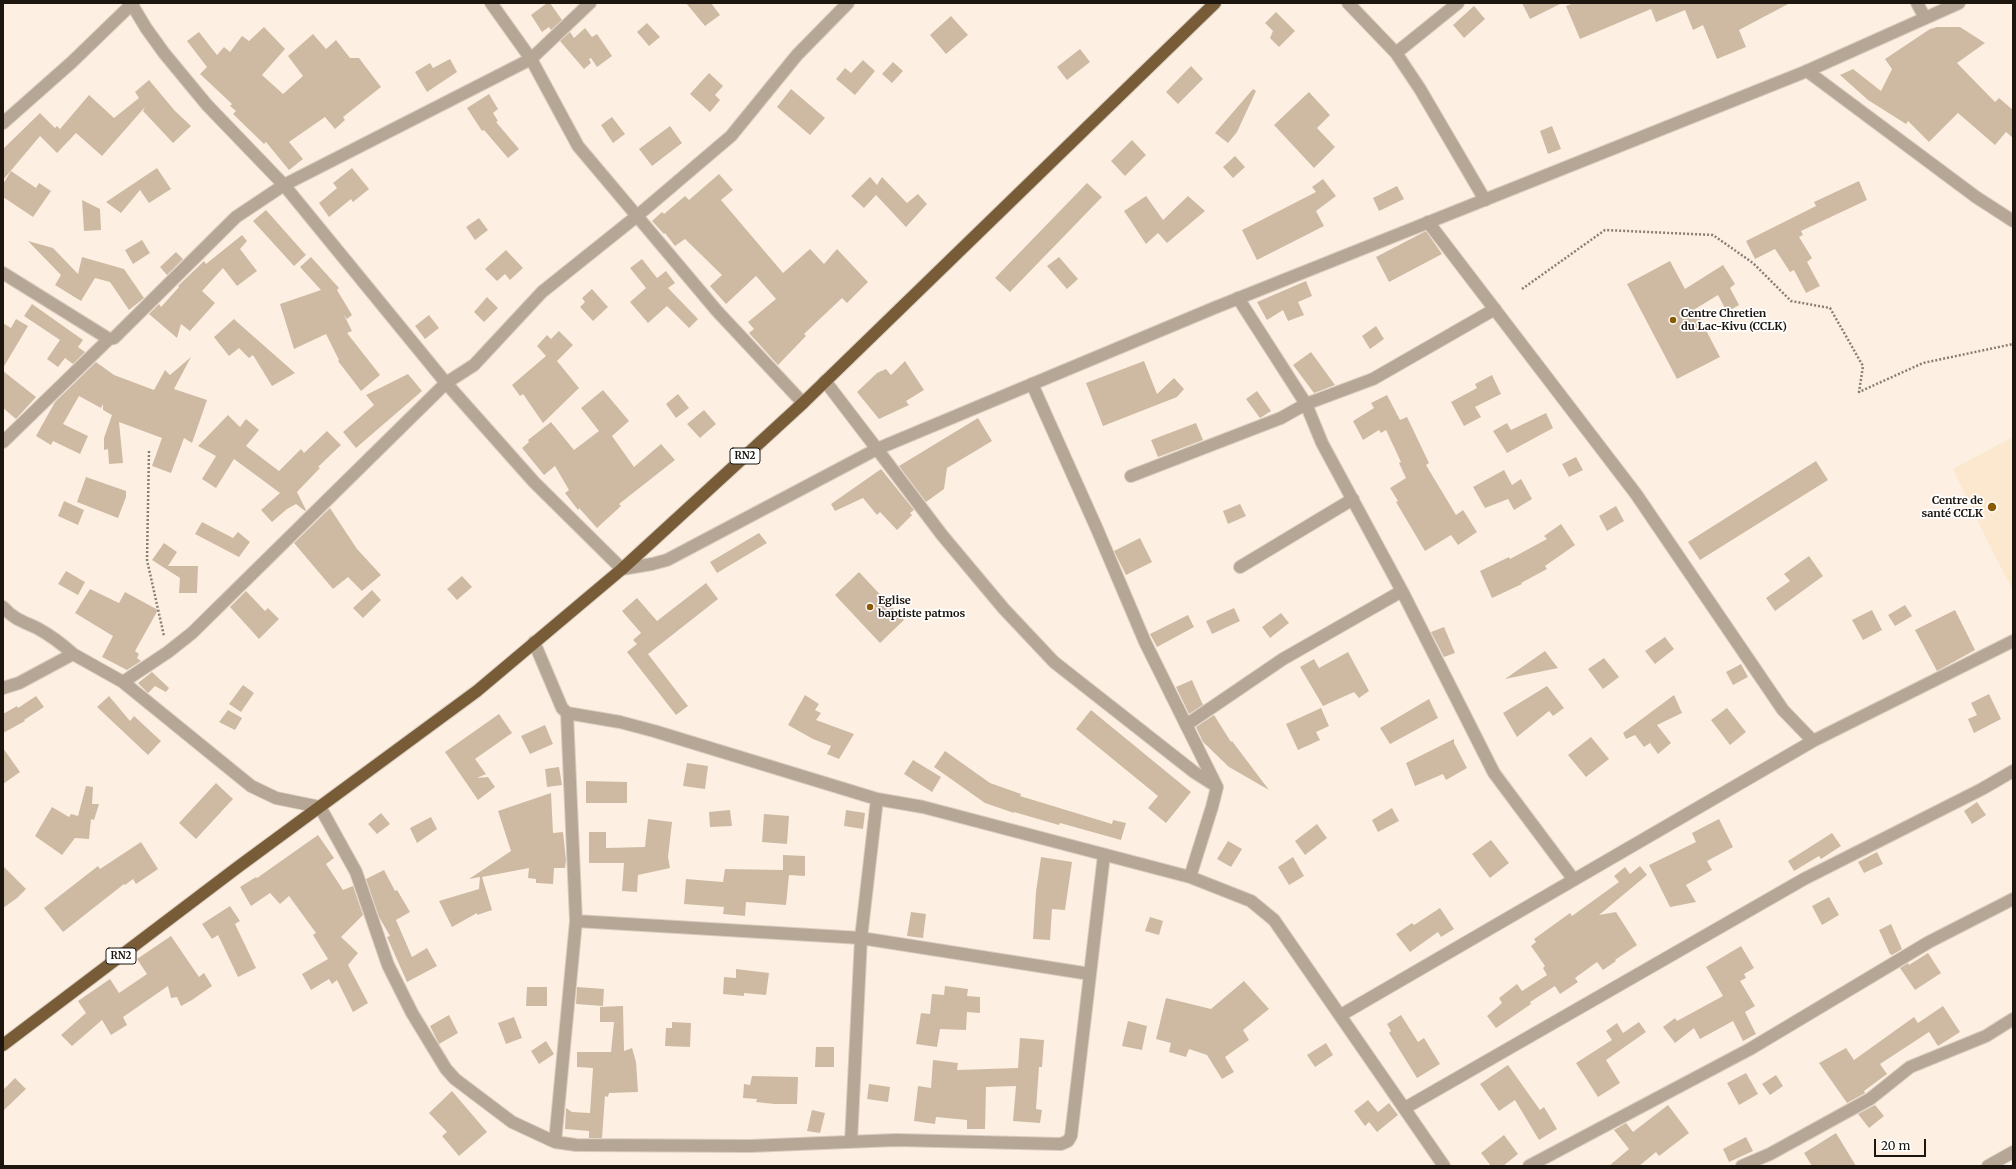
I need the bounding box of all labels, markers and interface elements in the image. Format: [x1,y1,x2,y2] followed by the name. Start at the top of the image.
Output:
[1681,307,1787,333] place label: Centre Chretien du Lac-Kivu (CCLK)
[1668,315,1678,325] marker: Centre Chretien du Lac-Kivu (CCLK)
[730,448,760,464] road number: RN2
[1921,494,1983,520] place label: Centre de santé CCLK
[1986,501,1998,513] marker: Centre de santé CCLK
[878,594,965,620] place label: Eglise baptiste patmos
[865,602,875,612] marker: Eglise baptiste patmos
[106,948,136,964] road number: RN2
[1876,1131,1928,1157] scale bar
[1881,1138,1910,1153] text: 20 m

